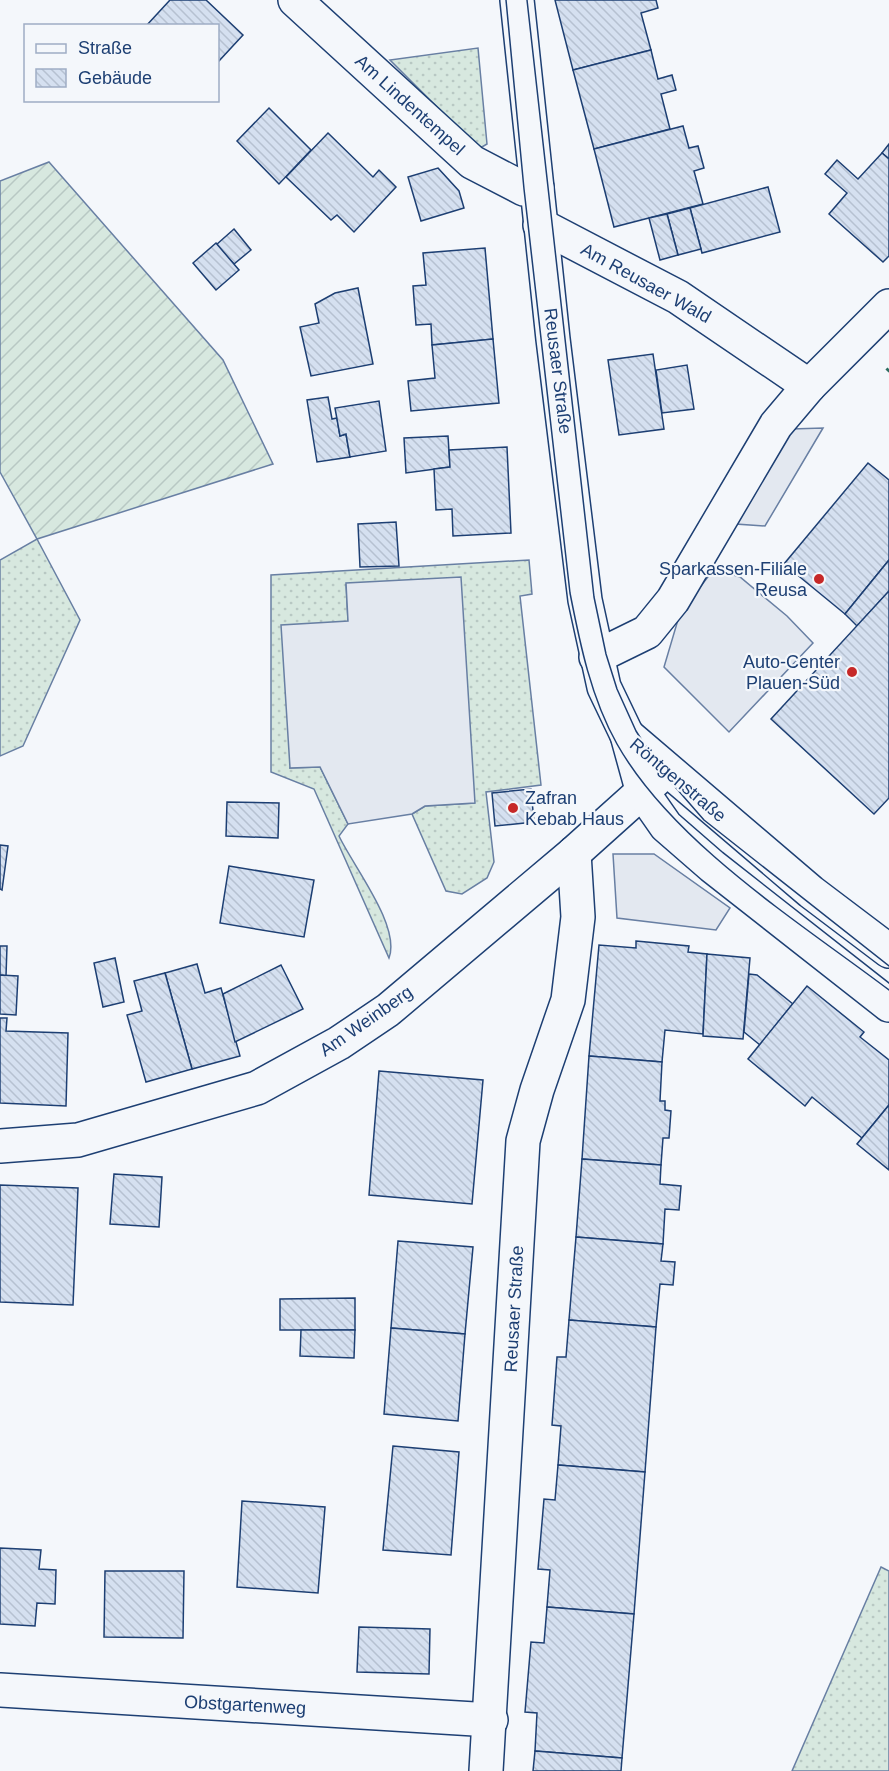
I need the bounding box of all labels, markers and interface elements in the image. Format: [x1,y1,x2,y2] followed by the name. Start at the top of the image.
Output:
[24,24,219,102] legend
[78,38,132,58] text: Straße
[351,51,469,159] street label: Am Lindentempel
[78,68,152,88] text: Gebäude
[578,239,714,327] street label: Am Reusaer Wald
[540,307,576,435] street label: Reusaer Straße
[659,559,808,600] place label: Sparkassen-Filiale Reusa
[812,572,826,586] marker: Sparkassen-Filiale Reusa
[743,652,840,693] place label: Auto-Center Plauen-Süd
[845,665,859,679] marker: Auto-Center Plauen-Süd
[626,734,730,826] street label: Röntgenstraße
[525,788,624,829] place label: Zafran Kebab Haus
[506,801,520,815] marker: Zafran Kebab Haus
[316,982,416,1060] street label: Am Weinberg
[501,1245,527,1373] street label: Reusaer Straße
[184,1692,306,1718] street label: Obstgartenweg

